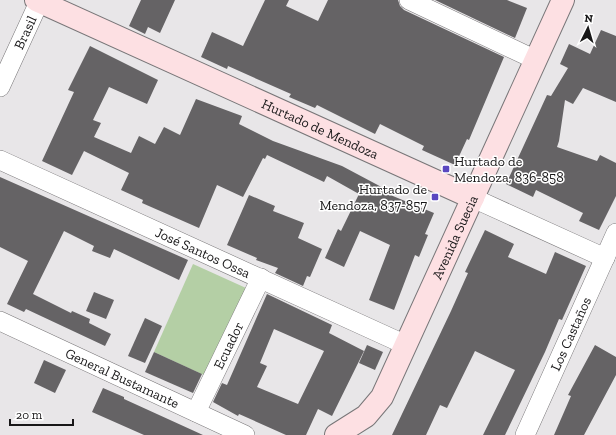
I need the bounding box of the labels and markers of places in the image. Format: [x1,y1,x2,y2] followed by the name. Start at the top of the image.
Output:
[454,153,564,186] place label: Hurtado de Mendoza, 836-858
[441,164,451,174] marker: Hurtado de Mendoza, 836-858
[319,181,427,214] place label: Hurtado de Mendoza, 837-857
[430,192,440,202] marker: Hurtado de Mendoza, 837-857

